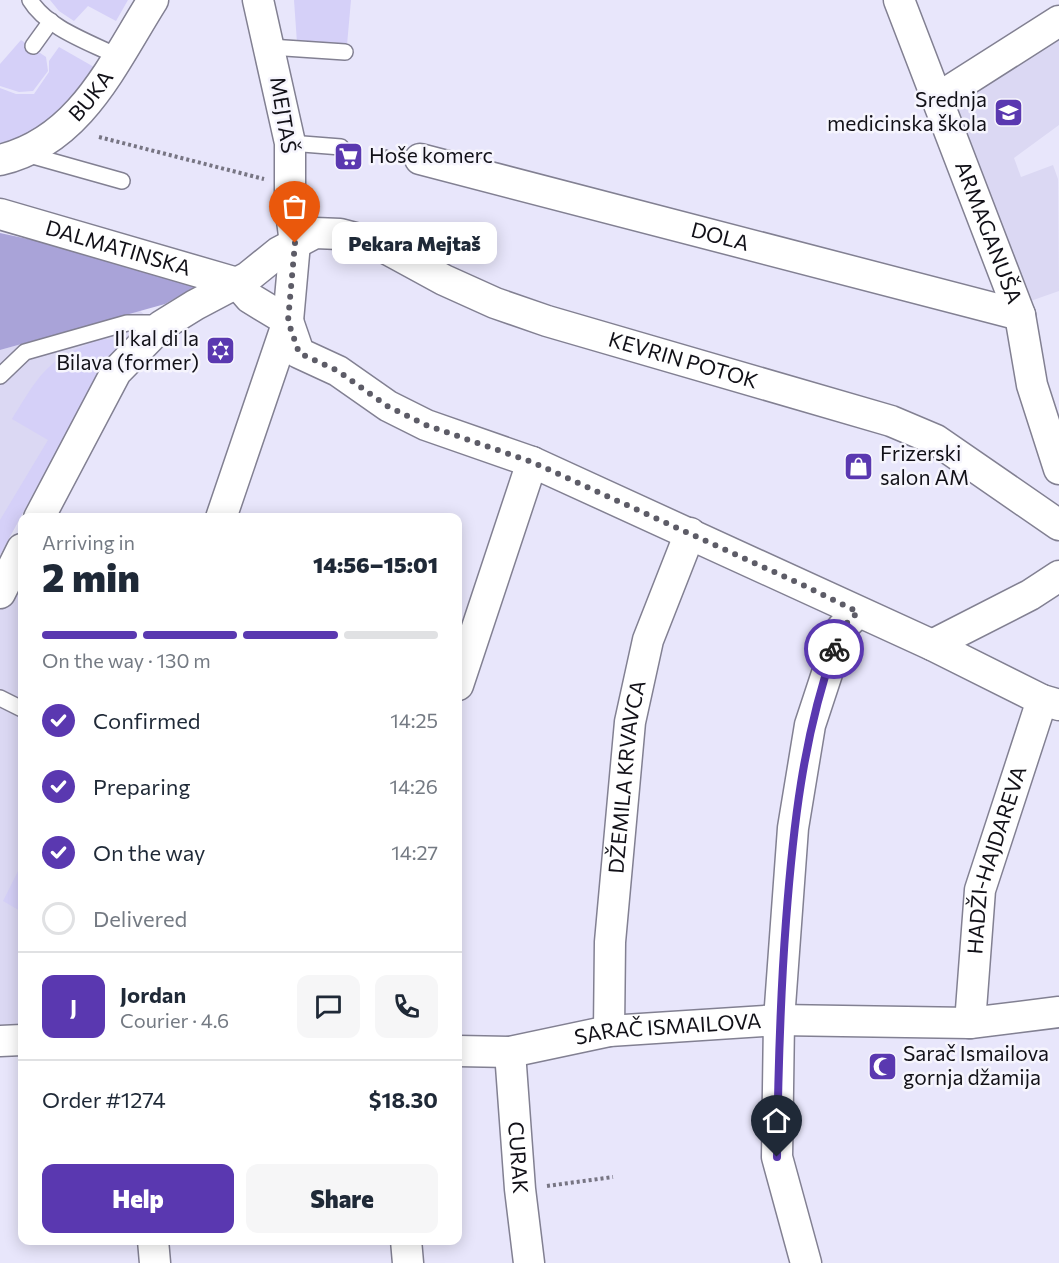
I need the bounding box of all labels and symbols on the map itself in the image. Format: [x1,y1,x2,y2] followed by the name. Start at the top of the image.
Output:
[63,65,118,126] street label: BUKA
[266,75,303,155] street label: MEJTAŠ
[827,86,987,135] place label: Srednja medicinska škola
[992,96,1024,128] school or university icon: Srednja medicinska škola
[332,140,364,172] supermarket icon: Hoše komerc
[369,142,493,167] place label: Hoše komerc
[951,157,1028,307] street label: ARMAGANUŠA
[269,181,320,243] pin
[43,214,194,280] street label: DALMATINSKA
[689,216,752,255] street label: DOLA
[331,222,496,264] callout: Pekara Mejtaš
[56,325,199,374] place label: Il kal di la Bilava (former)
[606,326,761,393] street label: KEVRIN POTOK
[204,335,236,367] synagogue icon: Il kal di la Bilava (former)
[880,440,969,489] place label: Frizerski salon AM
[843,450,875,482] shop icon: Frizerski salon AM
[804,619,864,679] courier
[602,678,650,875] street label: DŽEMILA KRVAVCA
[961,762,1031,955] street label: HADŽI-HAJDAREVA
[572,1007,762,1049] street label: SARAČ ISMAILOVA
[903,1040,1049,1089] place label: Sarač Ismailova gornja džamija
[866,1050,898,1082] mosque icon: Sarač Ismailova gornja džamija
[751,1095,802,1157] pin
[504,1121,534,1195] street label: CURAK

